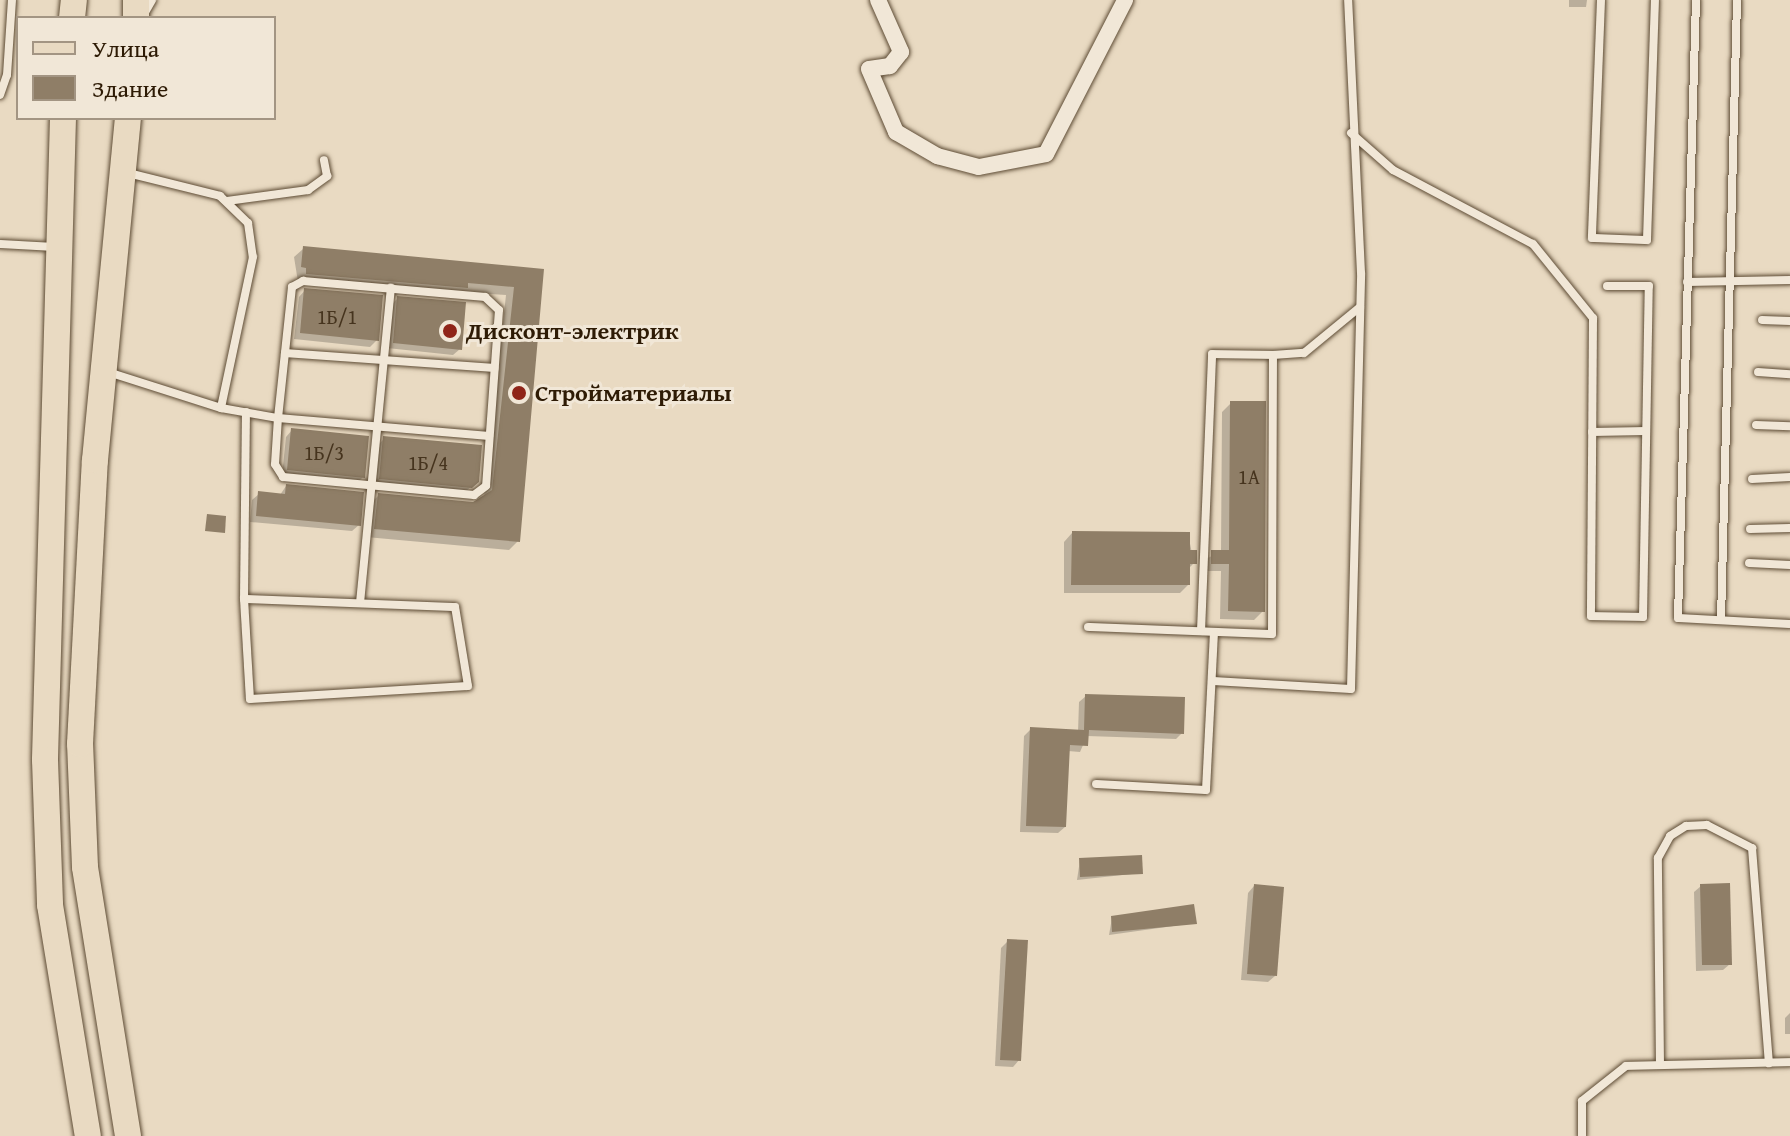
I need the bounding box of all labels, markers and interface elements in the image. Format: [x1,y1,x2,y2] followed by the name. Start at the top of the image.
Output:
[16,16,276,120] legend
[92,31,159,66] text: Улица
[92,71,168,106] text: Здание
[317,304,357,328] house number: 1Б/1
[466,317,678,345] place label: Дисконт-электрик
[441,322,459,340] marker: Дисконт-электрик
[535,379,732,407] place label: Стройматериалы
[510,384,528,402] marker: Стройматериалы
[304,440,344,464] house number: 1Б/3
[408,450,448,474] house number: 1Б/4
[1238,464,1260,488] house number: 1А

